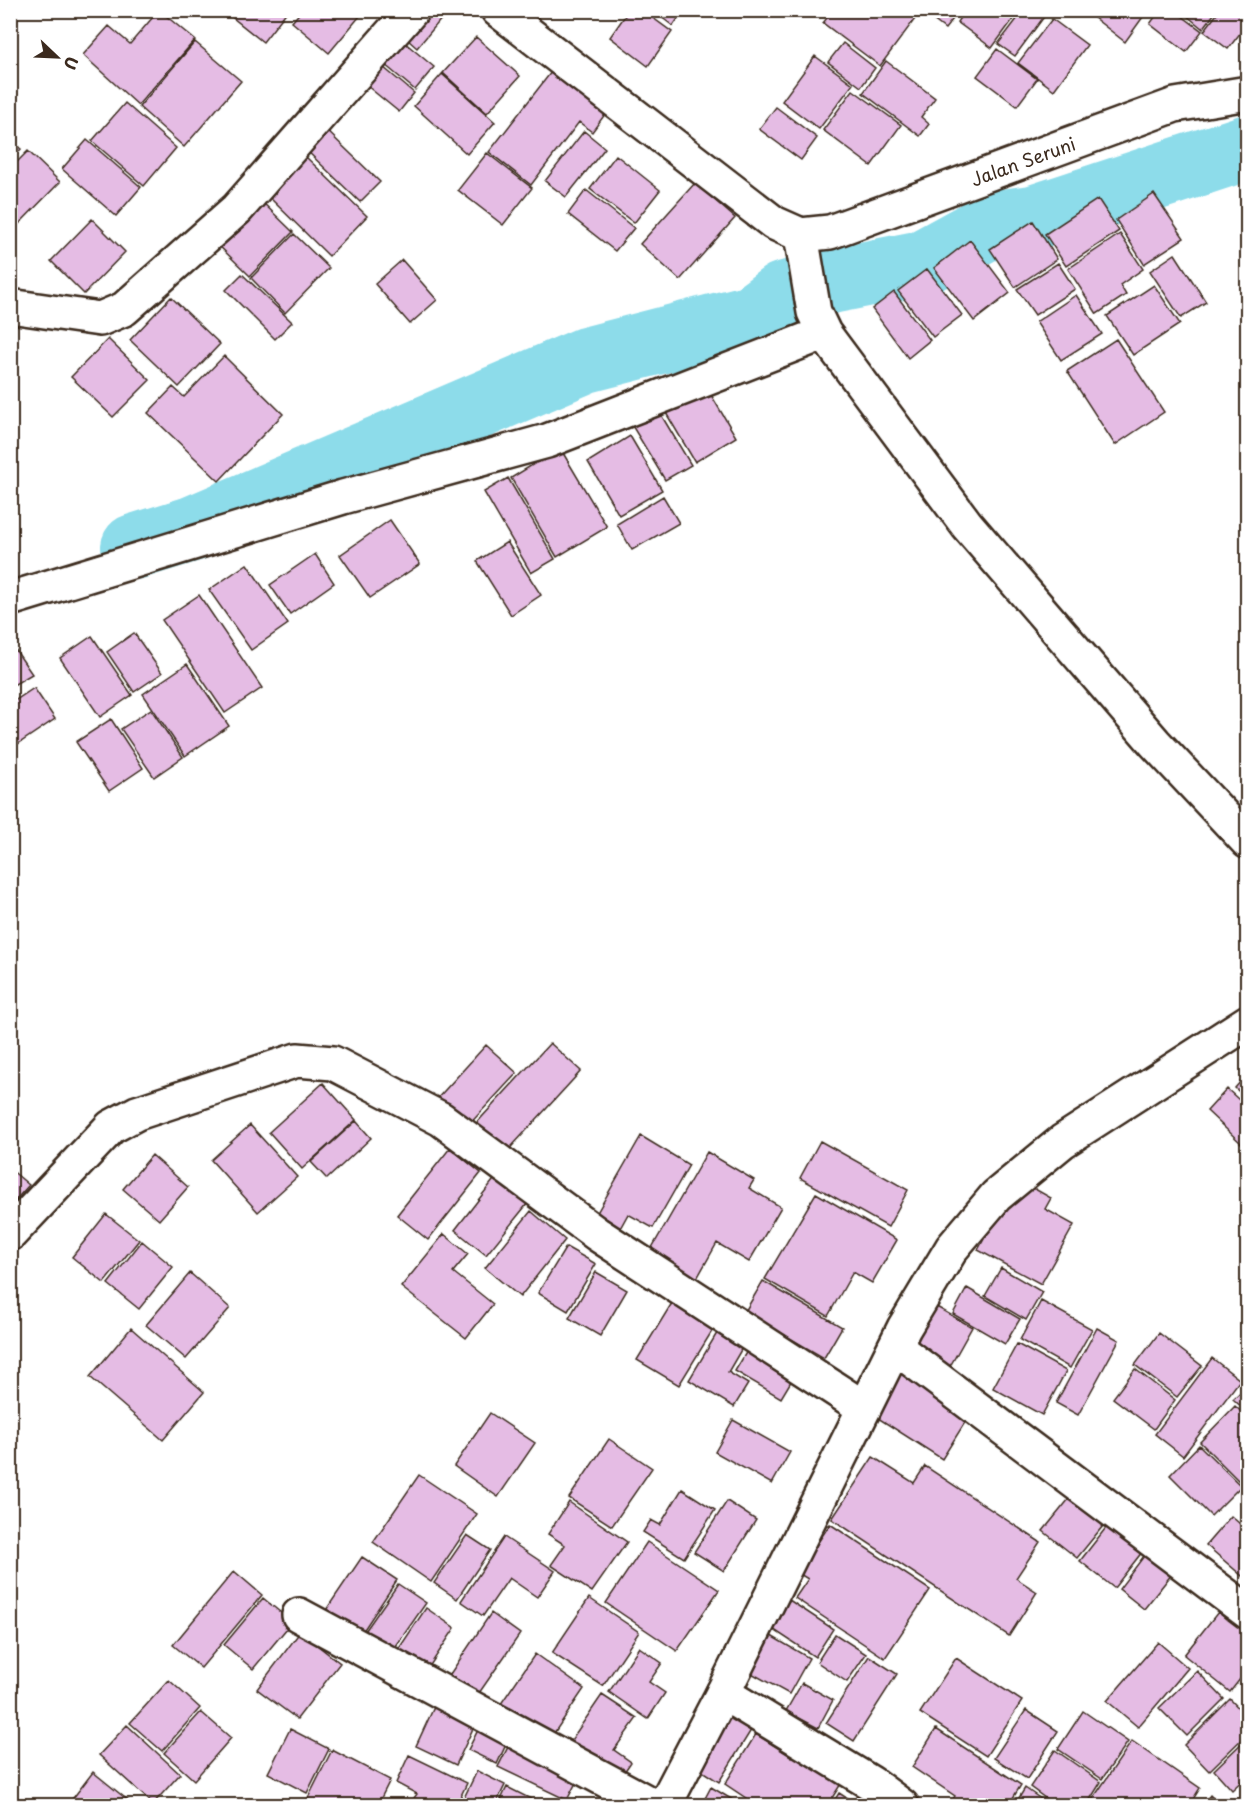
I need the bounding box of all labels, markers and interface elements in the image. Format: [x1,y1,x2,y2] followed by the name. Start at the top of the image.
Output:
[27,27,87,87] north arrow
[58,53,85,74] text: U
[967,130,1079,192] street label: Jalan Seruni

